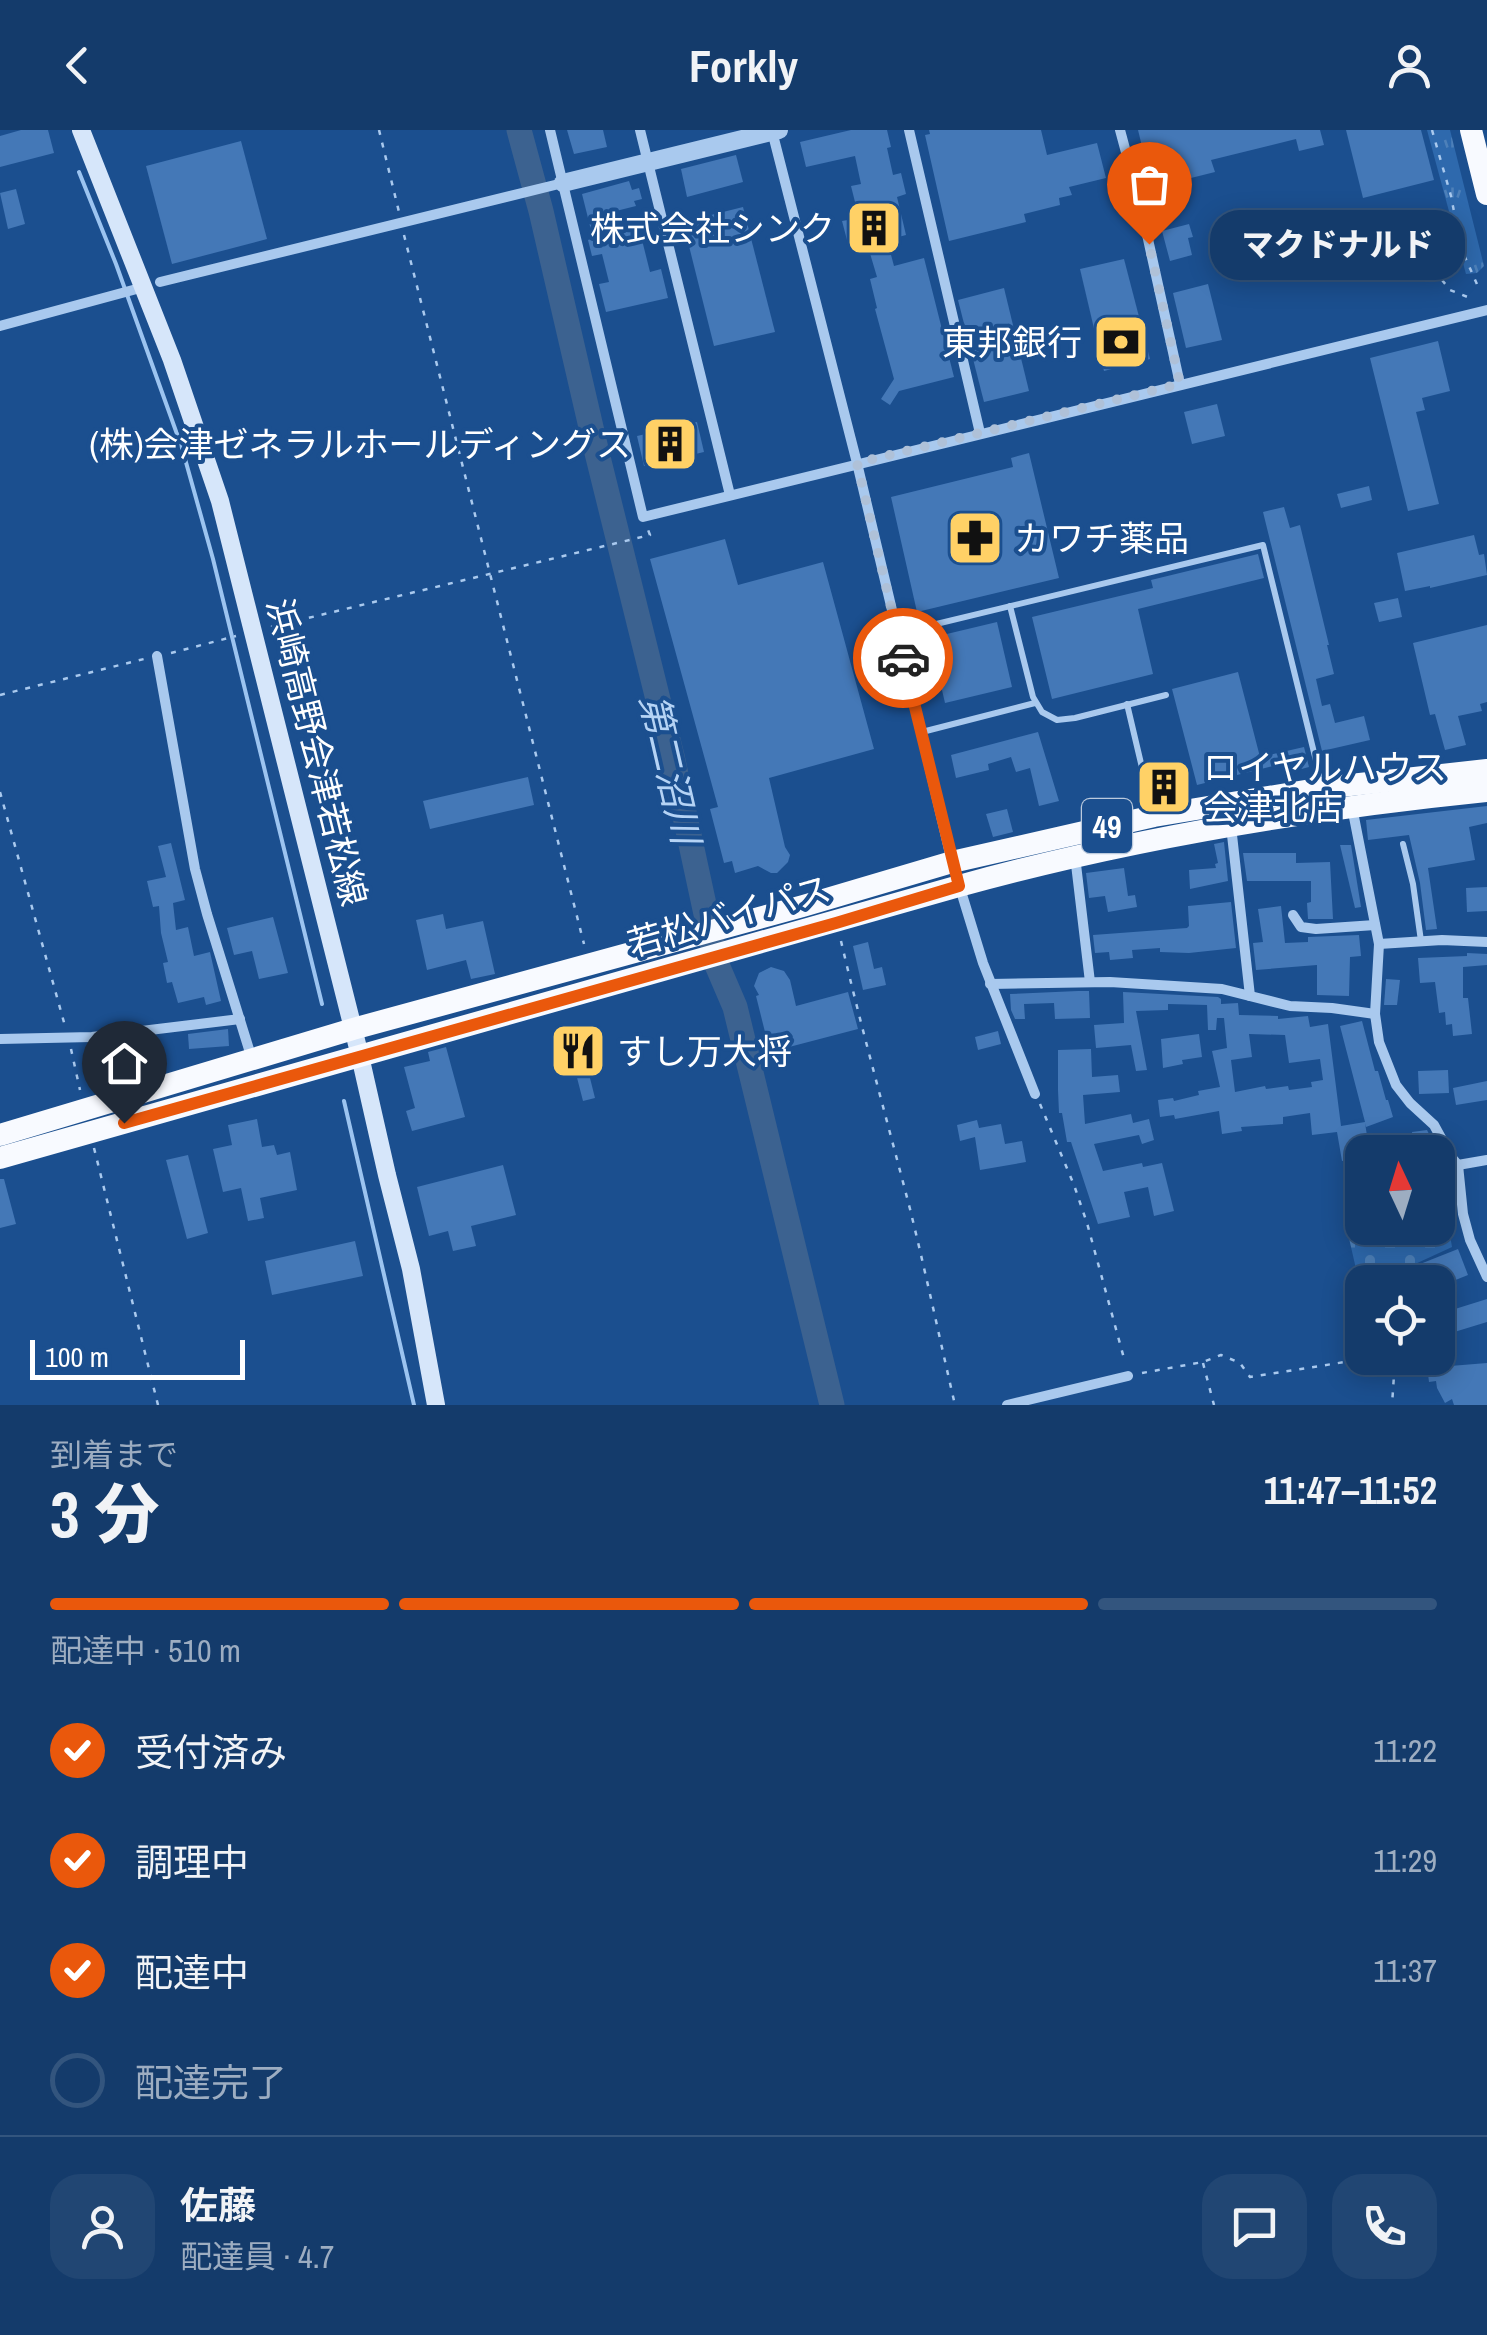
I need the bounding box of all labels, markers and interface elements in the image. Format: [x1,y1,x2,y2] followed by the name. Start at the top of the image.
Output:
[689,35,798,96] text: Forkly
[50,38,105,93] icon: back
[1382,38,1437,93] icon: person
[1107,142,1192,245] pin
[1122,157,1177,212] icon: bag
[844,198,904,258] building icon: 株式会社シンク
[590,205,835,252] place label: 株式会社シンク
[1209,209,1464,279] callout: マクドナルド
[1241,223,1434,266] text: マクドナルド
[1091,312,1151,372] bank icon: 東邦銀行
[942,319,1082,366] place label: 東邦銀行
[640,414,700,474] building icon: (株)会津ゼネラルホールディングス
[89,421,631,468] place label: (株)会津ゼネラルホールディングス
[945,508,1005,568] pharmacy icon: カワチ薬品
[1014,515,1189,562] place label: カワチ薬品
[256,593,378,911] street label: 浜崎高野会津若松線
[853,608,953,708] courier
[876,631,931,686] icon: car
[628,689,713,853] water label: 第二沼川
[1203,744,1447,831] place label: ロイヤルハウス 会津北店
[1134,757,1194,817] building icon: ロイヤルハウス 会津北店
[1082,799,1132,853] road number: 49
[622,865,836,967] street label: 若松バイパス
[82,1021,167,1124] pin
[548,1021,608,1081] restaurant icon: すし万大将
[617,1028,792,1075] place label: すし万大将
[97,1036,152,1091] icon: home
[1345,1135,1455,1245] north arrow
[1345,1135,1455,1375] map controls
[1345,1265,1455,1375] button: locate
[30,1335,245,1380] scale bar
[45,1338,109,1376] text: 100 m
[50,1433,178,1476] text: 到着まで
[1264,1465,1437,1516] text: 11:47–11:52
[50,1470,159,1557] text: 3 分
[50,1629,241,1672] text: 配達中 · 510 m
[50,1723,105,1778] icon: check
[135,1727,287,1778] text: 受付済み
[1373,1729,1437,1772] text: 11:22
[50,1833,105,1888] icon: check
[135,1837,249,1888] text: 調理中
[1373,1839,1437,1882] text: 11:29
[50,1943,105,1998] icon: check
[135,1947,249,1998] text: 配達中
[1373,1949,1437,1992] text: 11:37
[135,2057,287,2108] text: 配達完了
[50,2174,155,2279] button: person
[1202,2174,1307,2279] button: chat
[1332,2174,1437,2279] button: phone
[180,2180,256,2231] text: 佐藤
[180,2235,334,2278] text: 配達員 · 4.7

